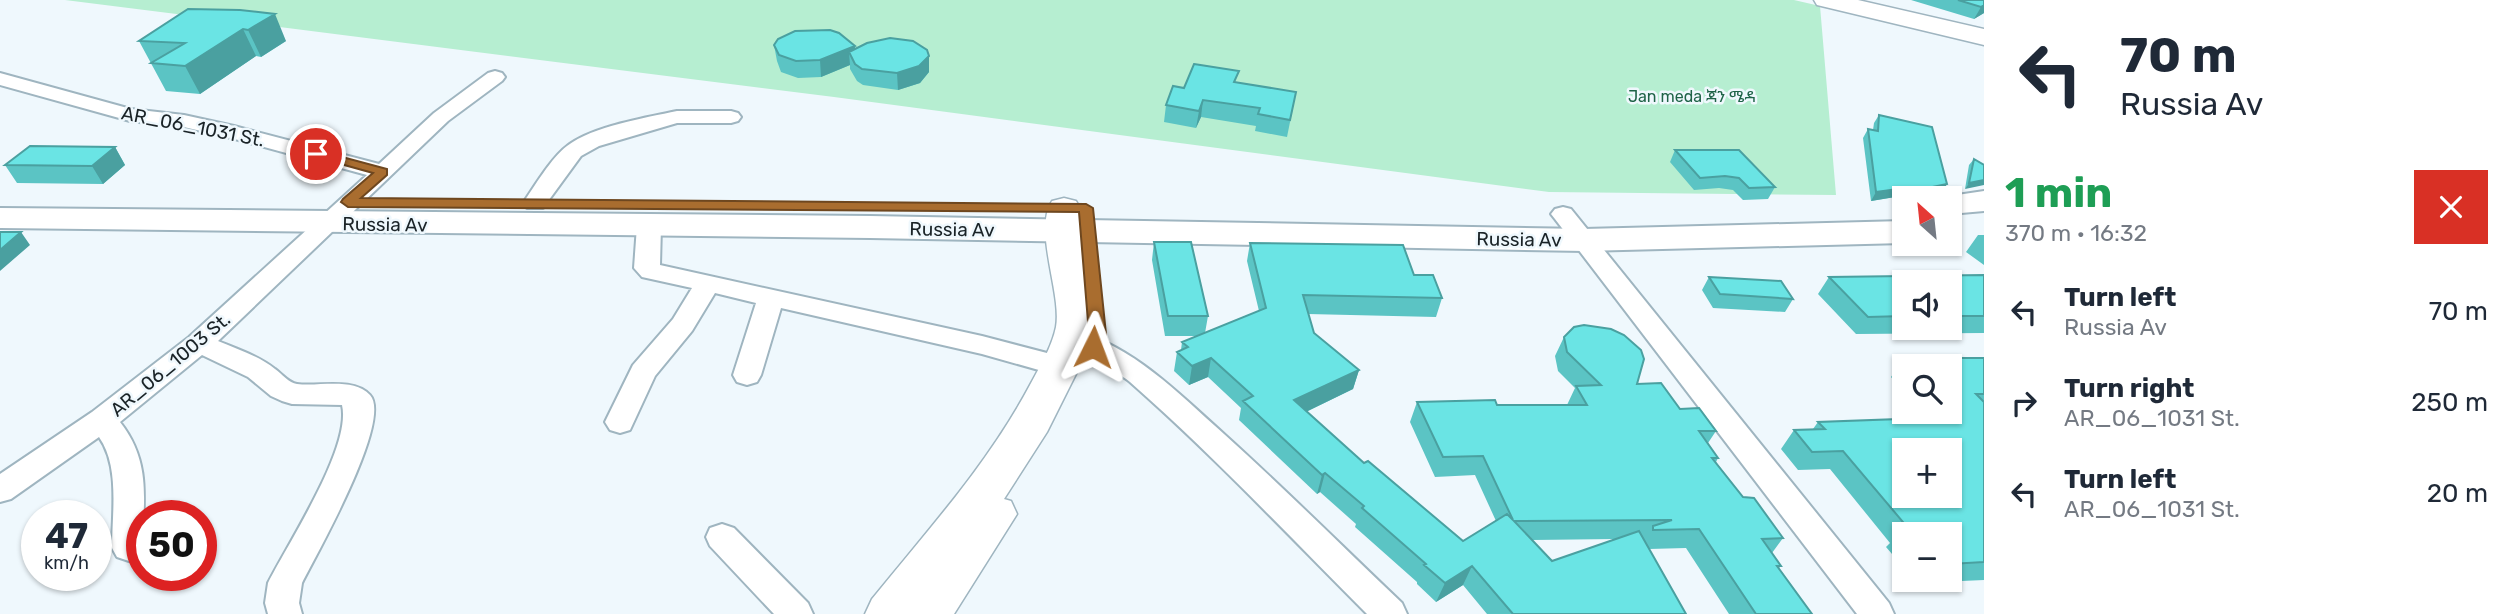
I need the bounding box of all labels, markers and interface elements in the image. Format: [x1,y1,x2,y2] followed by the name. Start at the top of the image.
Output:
[2120,26,2237,84] text: 70 m
[2005,28,2096,119] icon: left
[2120,85,2263,123] text: Russia Av
[1628,87,1756,106] park label: Jan meda ጃን ሜዳ
[119,101,266,152] street label: AR_06_1031 St.
[286,124,346,184] pin
[297,135,335,173] icon: arrive
[2005,168,2112,218] text: 1 min
[2414,170,2488,244] button: close
[1892,186,1962,256] north arrow
[1892,186,1962,592] map controls
[342,212,428,237] street label: Russia Av
[909,217,995,242] street label: Russia Av
[2005,219,2147,247] text: 370 m · 16:32
[1476,227,1562,252] street label: Russia Av
[1892,270,1962,340] button: sound
[2064,282,2176,313] text: Turn left
[2005,293,2043,331] icon: left
[2429,296,2488,327] text: 70 m
[106,308,235,421] street label: AR_06_1003 St.
[1056,310,1130,384] position arrow
[2064,313,2167,341] text: Russia Av
[1892,354,1962,424] button: search
[2064,373,2194,404] text: Turn right
[2005,384,2043,422] icon: right
[2411,387,2488,418] text: 250 m
[2064,404,2240,432] text: AR_06_1031 St.
[1892,438,1962,508] button: +
[2064,464,2176,495] text: Turn left
[2005,475,2043,513] icon: left
[2427,478,2488,509] text: 20 m
[2064,495,2240,523] text: AR_06_1031 St.
[126,500,217,591] speed limit sign: 50
[45,515,88,557] text: 47
[1892,522,1962,592] button: −
[44,552,89,574] text: km/h

